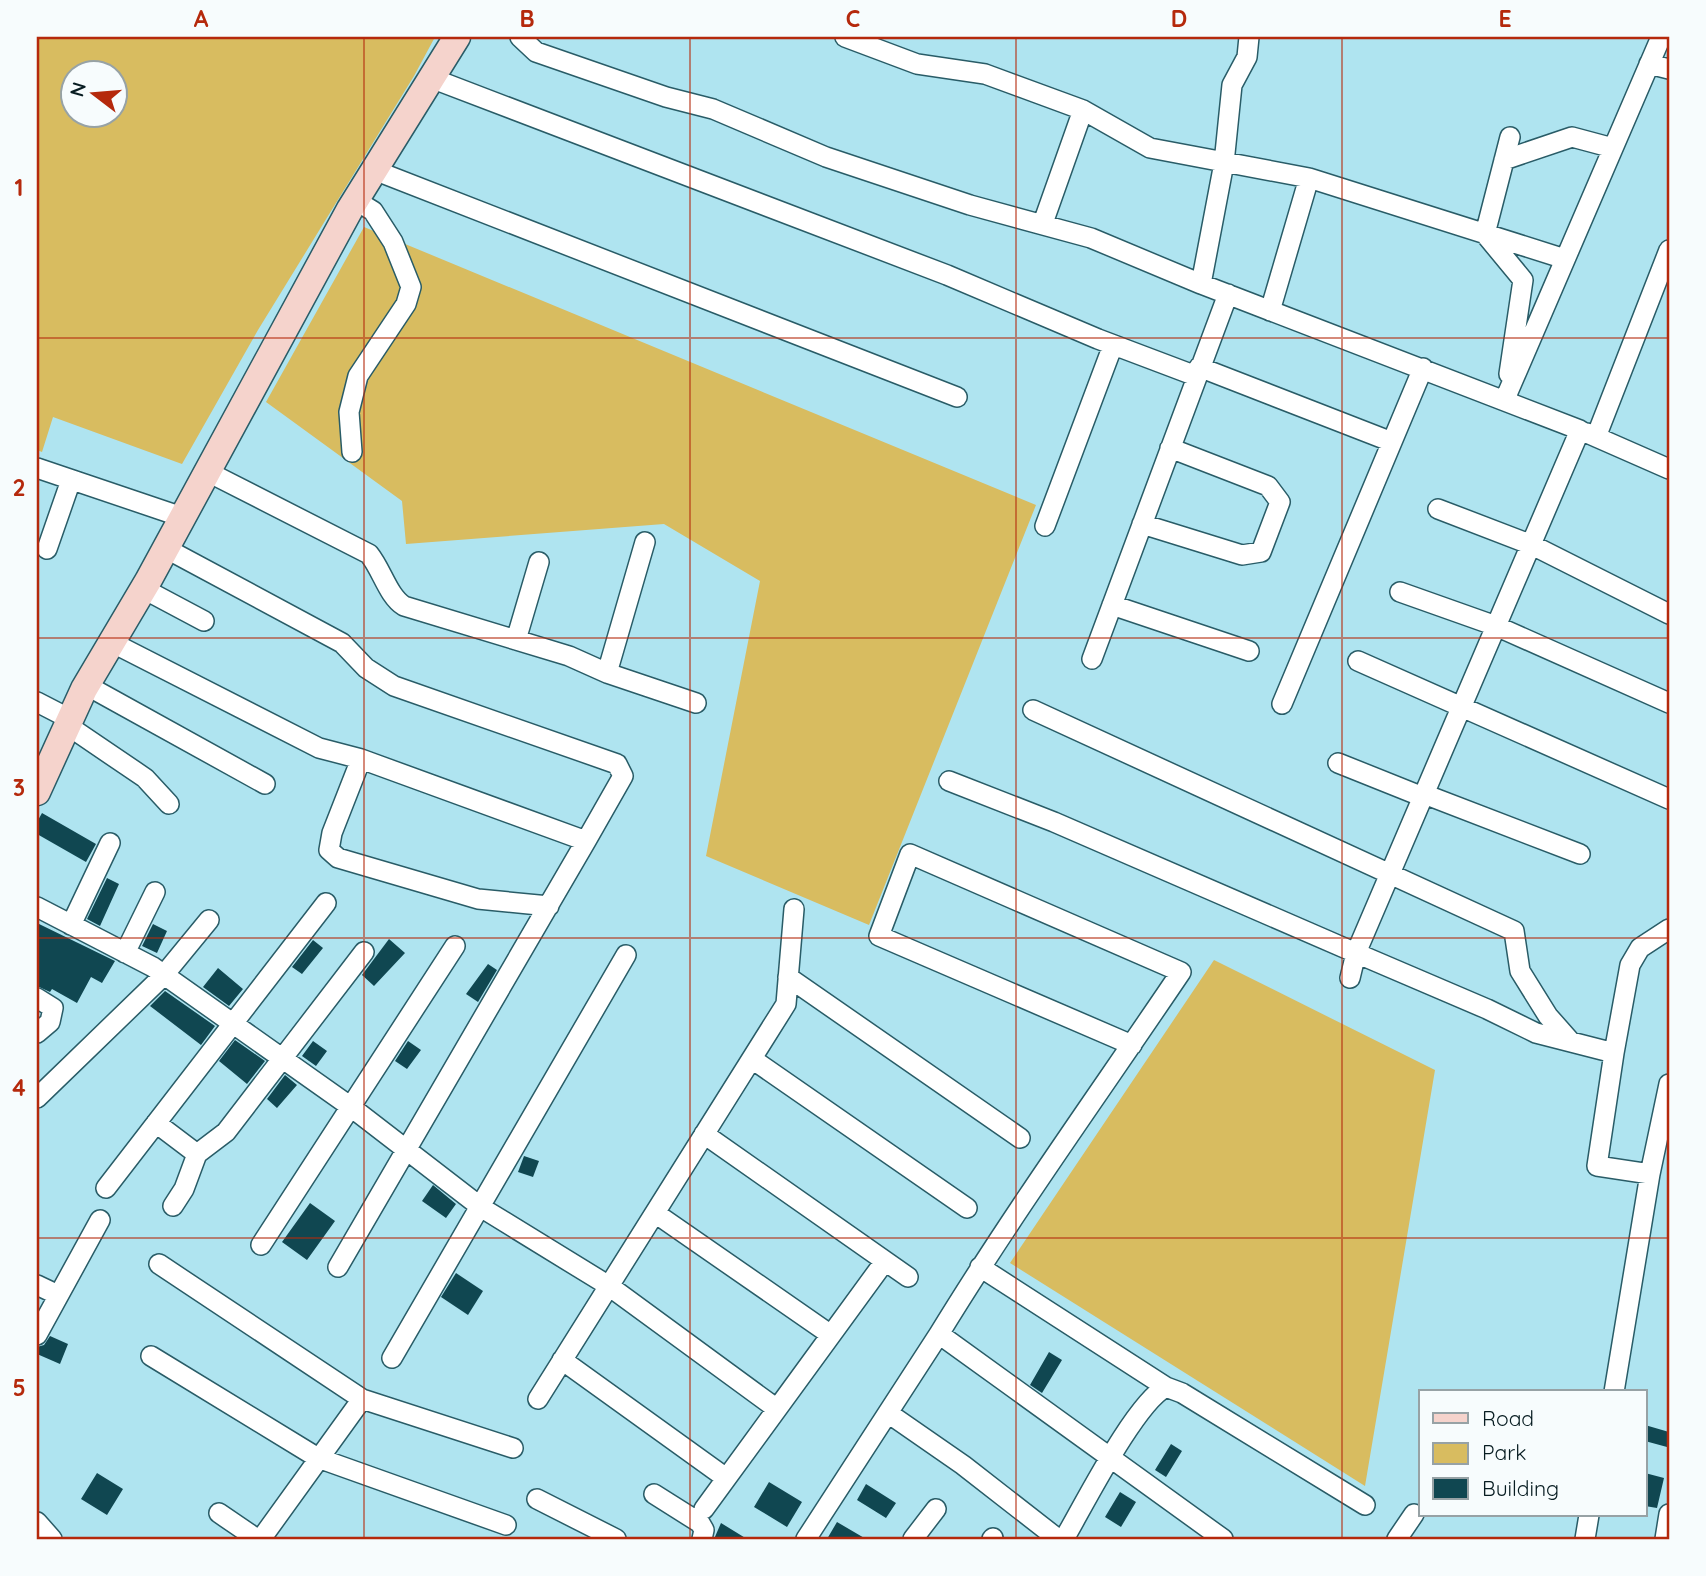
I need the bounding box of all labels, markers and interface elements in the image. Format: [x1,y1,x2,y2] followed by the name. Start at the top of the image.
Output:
[194,4,209,33] text: A
[519,4,535,33] text: B
[846,4,860,33] text: C
[1171,4,1187,33] text: D
[1498,4,1512,33] text: E
[60,60,130,130] north arrow
[64,79,91,99] text: N
[15,173,23,202] text: 1
[12,473,26,502] text: 2
[13,773,25,802] text: 3
[12,1073,26,1102] text: 4
[12,1373,26,1402] text: 5
[1419,1390,1646,1516] legend
[1482,1405,1534,1431] text: Road
[1482,1439,1526,1465] text: Park
[1482,1475,1559,1501] text: Building

